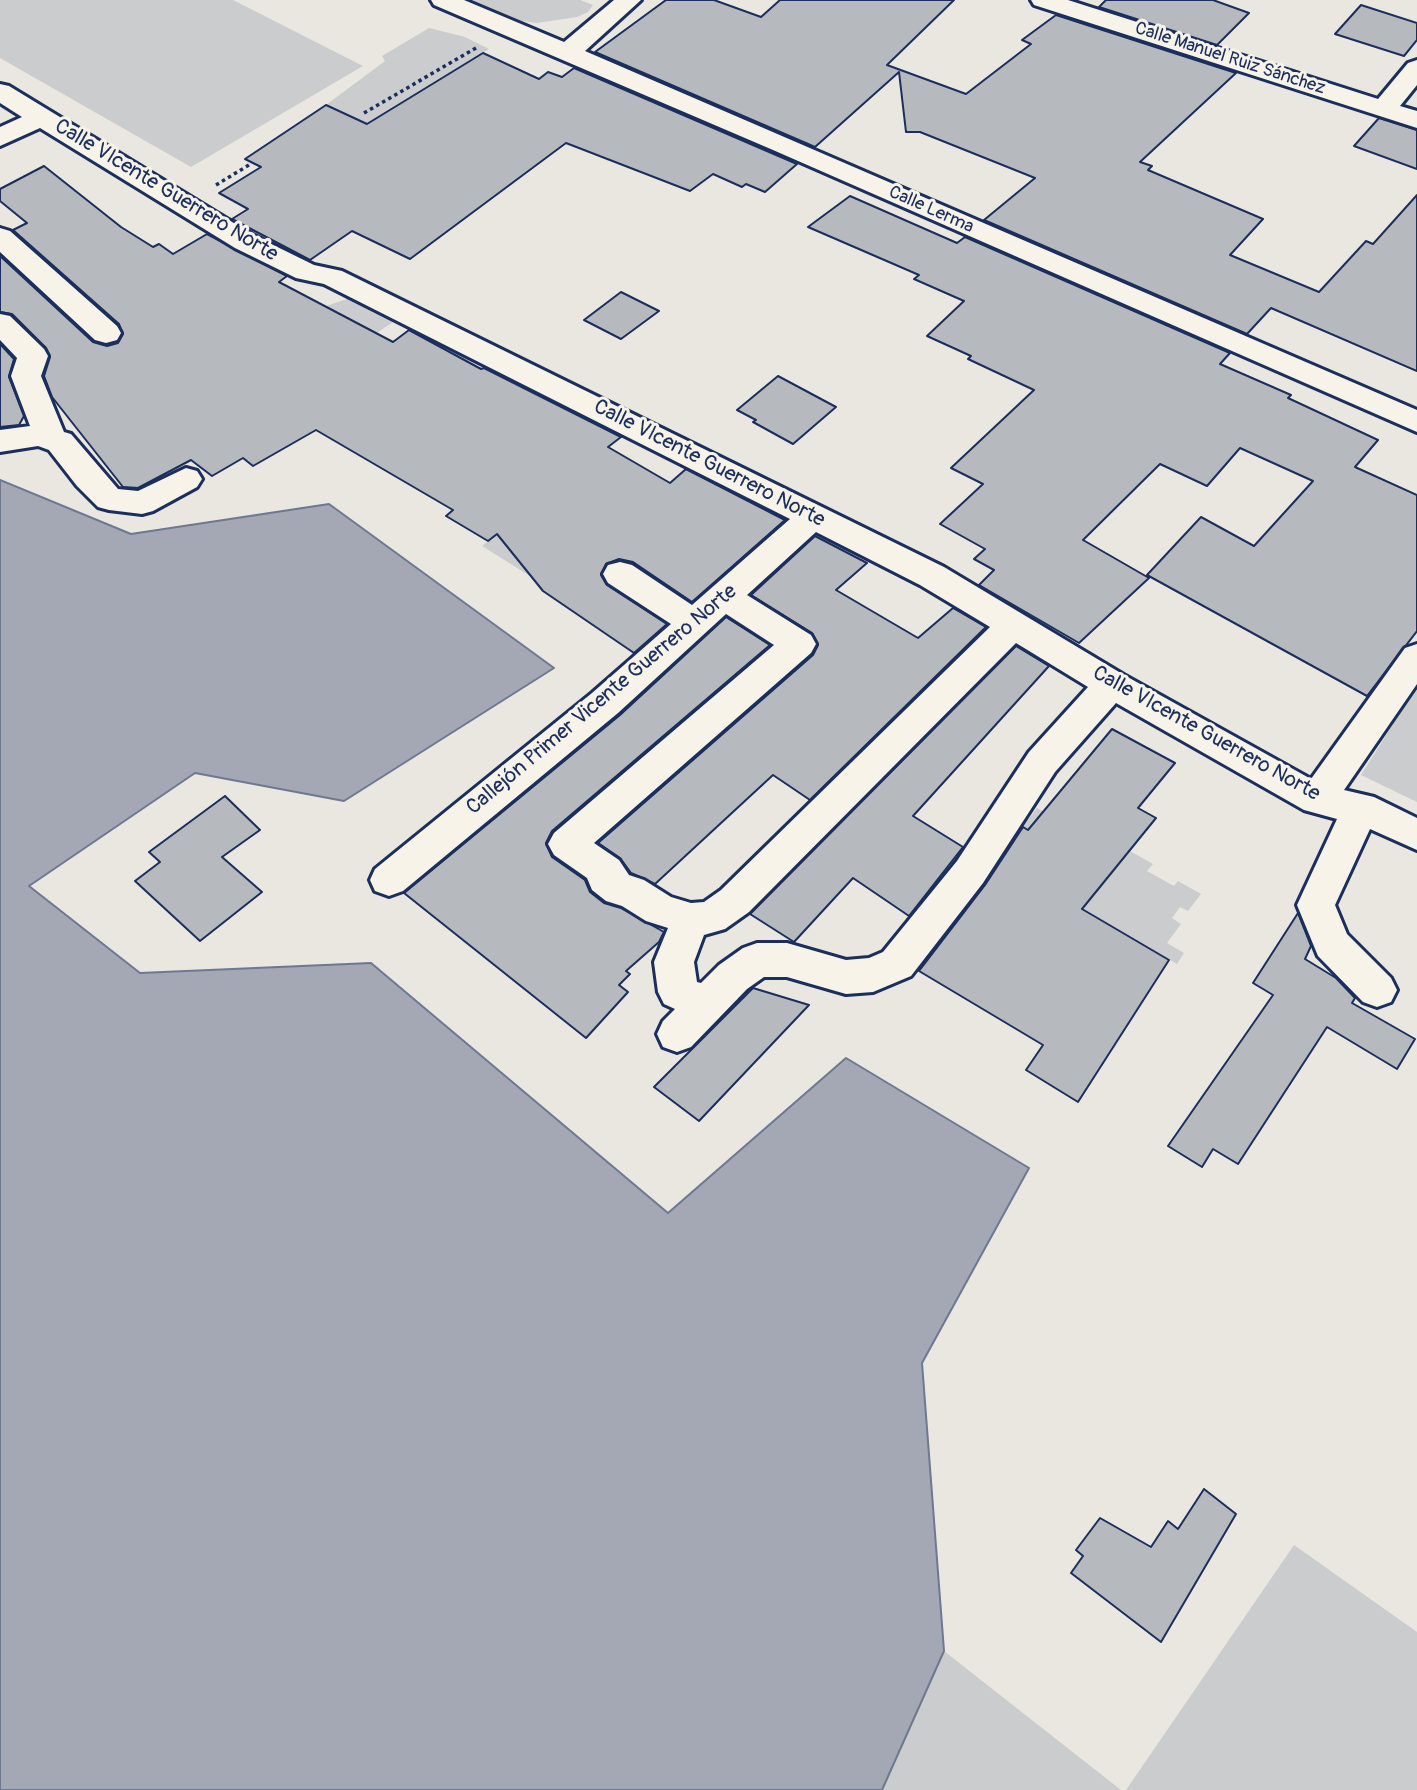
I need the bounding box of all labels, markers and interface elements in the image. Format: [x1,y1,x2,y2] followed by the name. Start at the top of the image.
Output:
[1132,18,1328,100] street label: Calle Manuel Ruiz Sánchez
[50,114,282,268] street label: Calle VIcente Guerrero Norte
[885,182,977,238] street label: Calle Lerma
[589,395,829,533] street label: Calle VIcente Guerrero Norte
[462,579,742,821] street label: Callejón Primer Vicente Guerrero Norte
[1088,661,1324,807] street label: Calle VIcente Guerrero Norte

